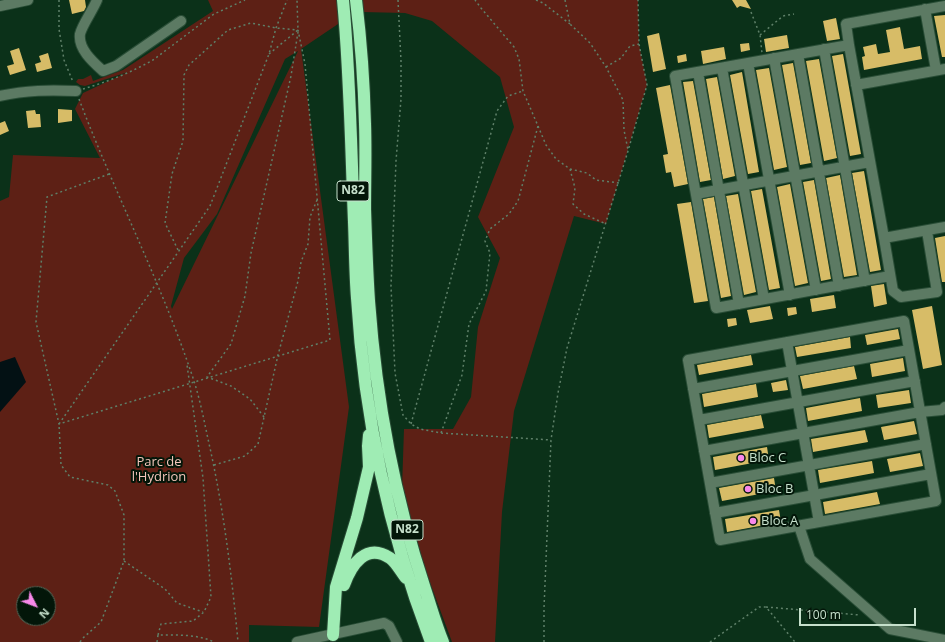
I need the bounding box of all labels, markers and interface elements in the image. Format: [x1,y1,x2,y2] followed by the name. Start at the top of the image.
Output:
[337,181,369,201] road number: N82
[749,450,786,466] place label: Bloc C
[736,453,746,463] marker: Bloc C
[132,454,186,485] park label: Parc de l'Hydrion
[756,481,794,497] place label: Bloc B
[743,484,753,494] marker: Bloc B
[761,513,798,529] place label: Bloc A
[748,516,758,526] marker: Bloc A
[391,520,423,540] road number: N82
[16,586,56,626] north arrow
[801,600,918,626] scale bar
[36,605,53,622] text: N
[806,606,841,623] text: 100 m

